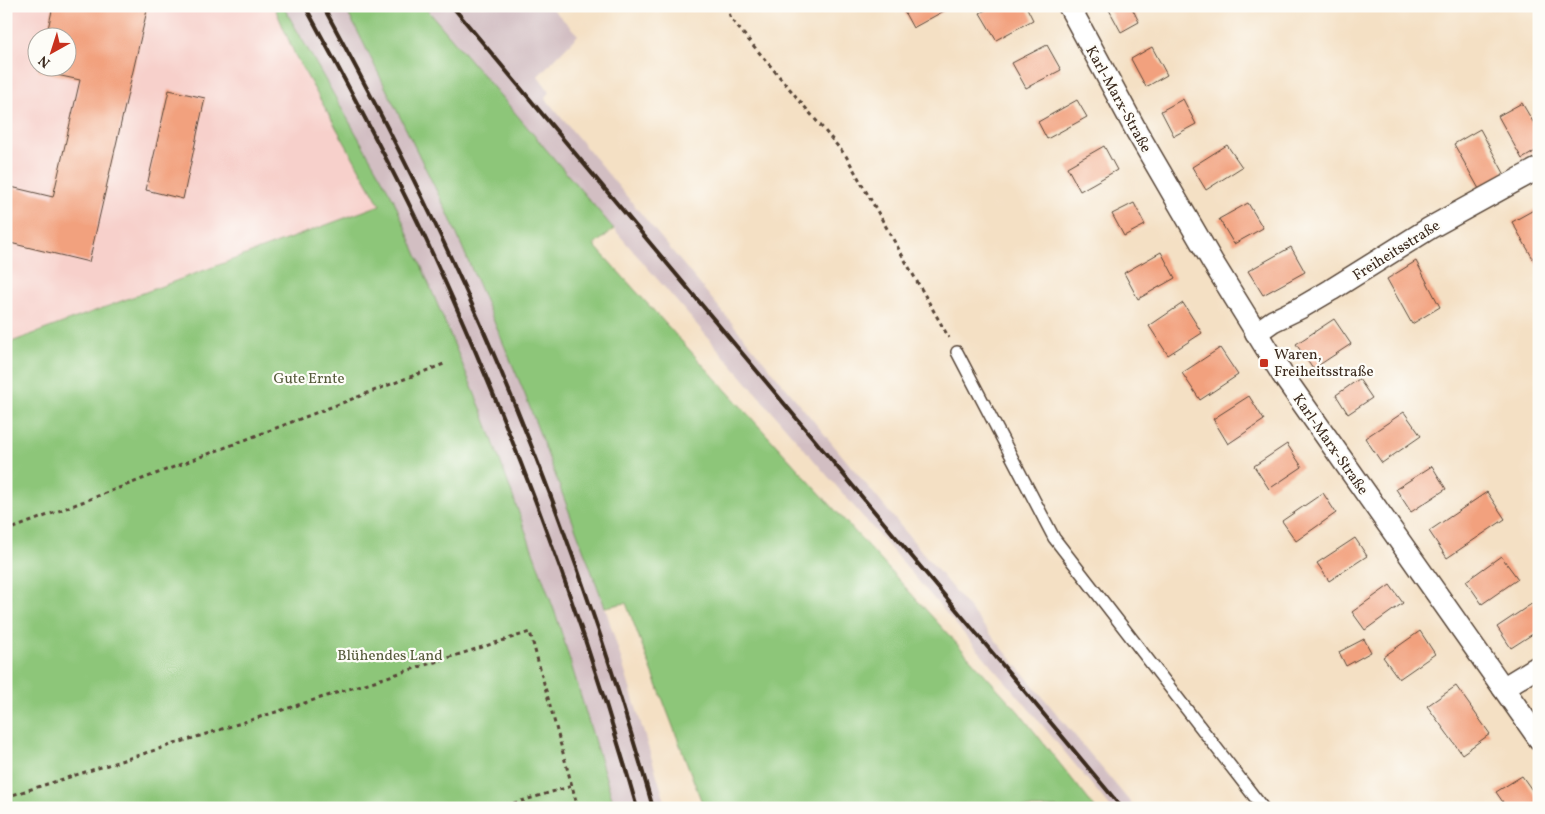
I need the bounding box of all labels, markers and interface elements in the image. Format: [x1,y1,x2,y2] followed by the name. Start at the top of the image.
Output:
[28,28,78,78] north arrow
[1080,43,1156,157] street label: Karl-Marx-Straße
[35,50,55,72] text: N
[1349,216,1445,287] street label: Freiheitsstraße
[1274,345,1374,383] place label: Waren, Freiheitsstraße
[1258,357,1270,369] marker: Waren, Freiheitsstraße
[273,369,345,390] park label: Gute Ernte
[1287,390,1373,500] street label: Karl-Marx-Straße
[337,646,443,667] park label: Blühendes Land

